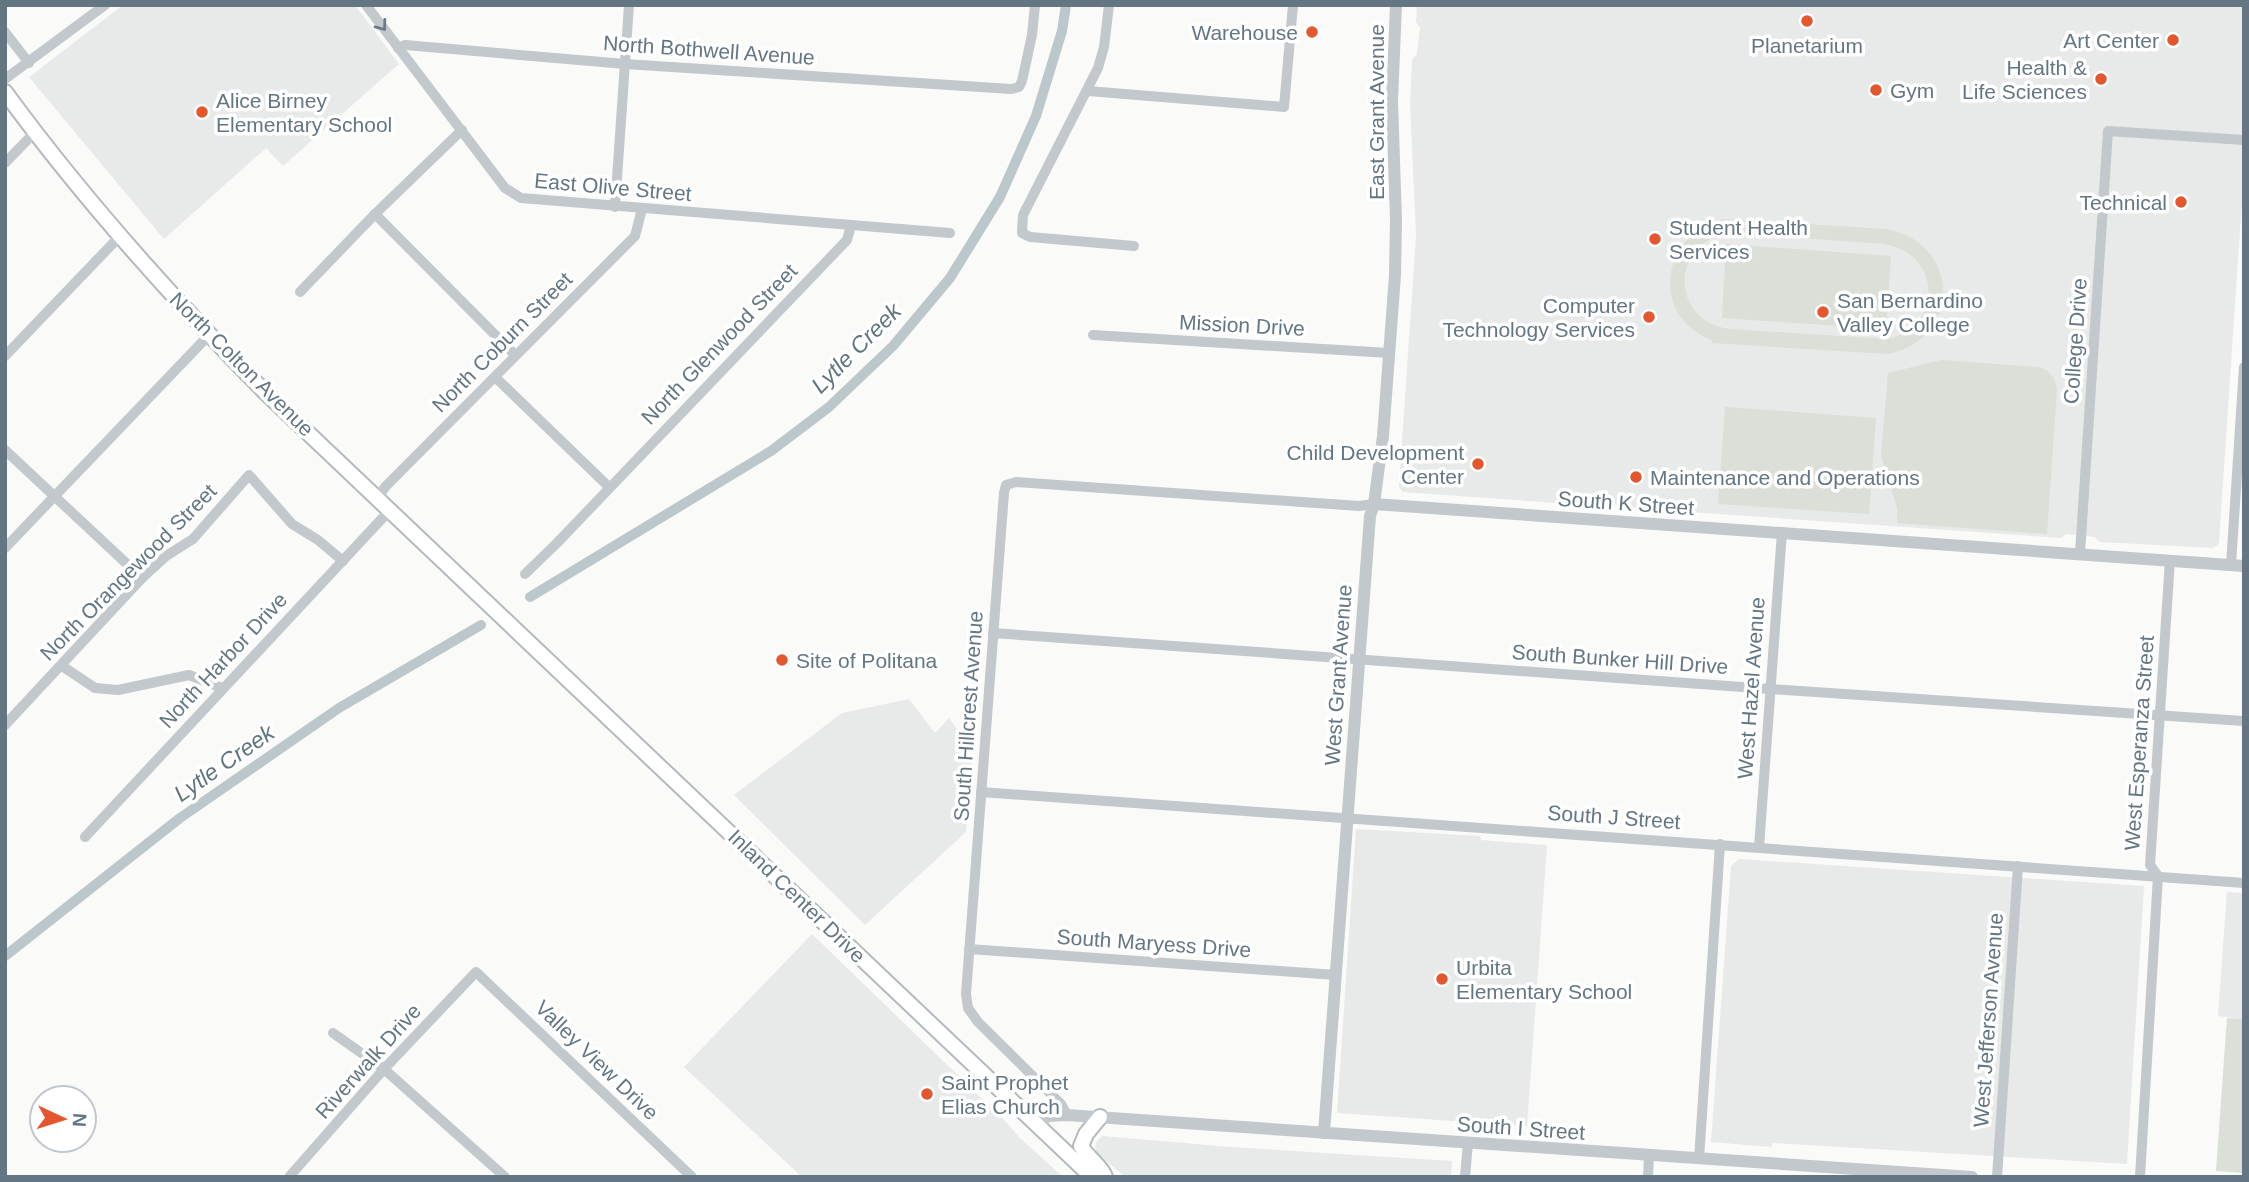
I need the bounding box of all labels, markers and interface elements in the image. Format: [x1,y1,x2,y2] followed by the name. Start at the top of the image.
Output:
[1799,13,1815,29] marker: Planetarium
[373,19,386,31] one-way arrow
[1191,21,1298,44] place label: Warehouse
[1304,24,1320,40] marker: Warehouse
[1365,24,1388,200] street label: East Grant Avenue
[2063,29,2159,52] place label: Art Center
[602,31,816,69] street label: North Bothwell Avenue
[2165,32,2181,48] marker: Art Center
[1751,34,1863,57] place label: Planetarium
[1962,56,2087,103] place label: Health & Life Sciences
[2093,71,2109,87] marker: Health & Life Sciences
[1890,79,1934,102] place label: Gym
[1868,82,1884,98] marker: Gym
[216,89,392,136] place label: Alice Birney Elementary School
[194,104,210,120] marker: Alice Birney Elementary School
[534,169,693,205] street label: East Olive Street
[2079,191,2167,214] place label: Technical
[2173,194,2189,210] marker: Technical
[1669,216,1808,263] place label: Student Health Services
[1647,231,1663,247] marker: Student Health Services
[637,259,802,429] street label: North Glenwood Street
[427,267,577,417] street label: North Coburn Street
[2059,277,2091,405] street label: College Drive
[165,287,319,441] street label: North Colton Avenue
[1837,289,1983,336] place label: San Bernardino Valley College
[1442,294,1635,341] place label: Computer Technology Services
[806,297,907,398] water label: Lytle Creek
[1815,304,1831,320] marker: San Bernardino Valley College
[1641,309,1657,325] marker: Computer Technology Services
[1178,310,1306,340] street label: Mission Drive
[1287,441,1464,488] place label: Child Development Center
[1470,456,1486,472] marker: Child Development Center
[1650,466,1920,489] place label: Maintenance and Operations
[1628,469,1644,485] marker: Maintenance and Operations
[35,479,221,665] street label: North Orangewood Street
[1557,487,1695,519] street label: South K Street
[1320,584,1356,766] street label: West Grant Avenue
[154,588,292,732] street label: North Harbor Drive
[1733,596,1769,780] street label: West Hazel Avenue
[949,610,987,822] street label: South Hillcrest Avenue
[2120,635,2158,851] street label: West Esperanza Street
[1511,640,1729,678] street label: South Bunker Hill Drive
[796,649,938,672] place label: Site of Politana
[774,652,790,668] marker: Site of Politana
[169,718,280,807] water label: Lytle Creek
[1547,801,1681,833] street label: South J Street
[724,825,870,967] street label: Inland Center Drive
[1969,912,2007,1128] street label: West Jefferson Avenue
[1056,925,1252,961] street label: South Maryess Drive
[1456,956,1632,1003] place label: Urbita Elementary School
[1434,971,1450,987] marker: Urbita Elementary School
[531,996,663,1124] street label: Valley View Drive
[311,999,425,1123] street label: Riverwalk Drive
[941,1071,1068,1118] place label: Saint Prophet Elias Church
[28,1084,98,1154] north arrow
[919,1086,935,1102] marker: Saint Prophet Elias Church
[1456,1112,1586,1144] street label: South I Street
[69,1113,90,1128] text: N

